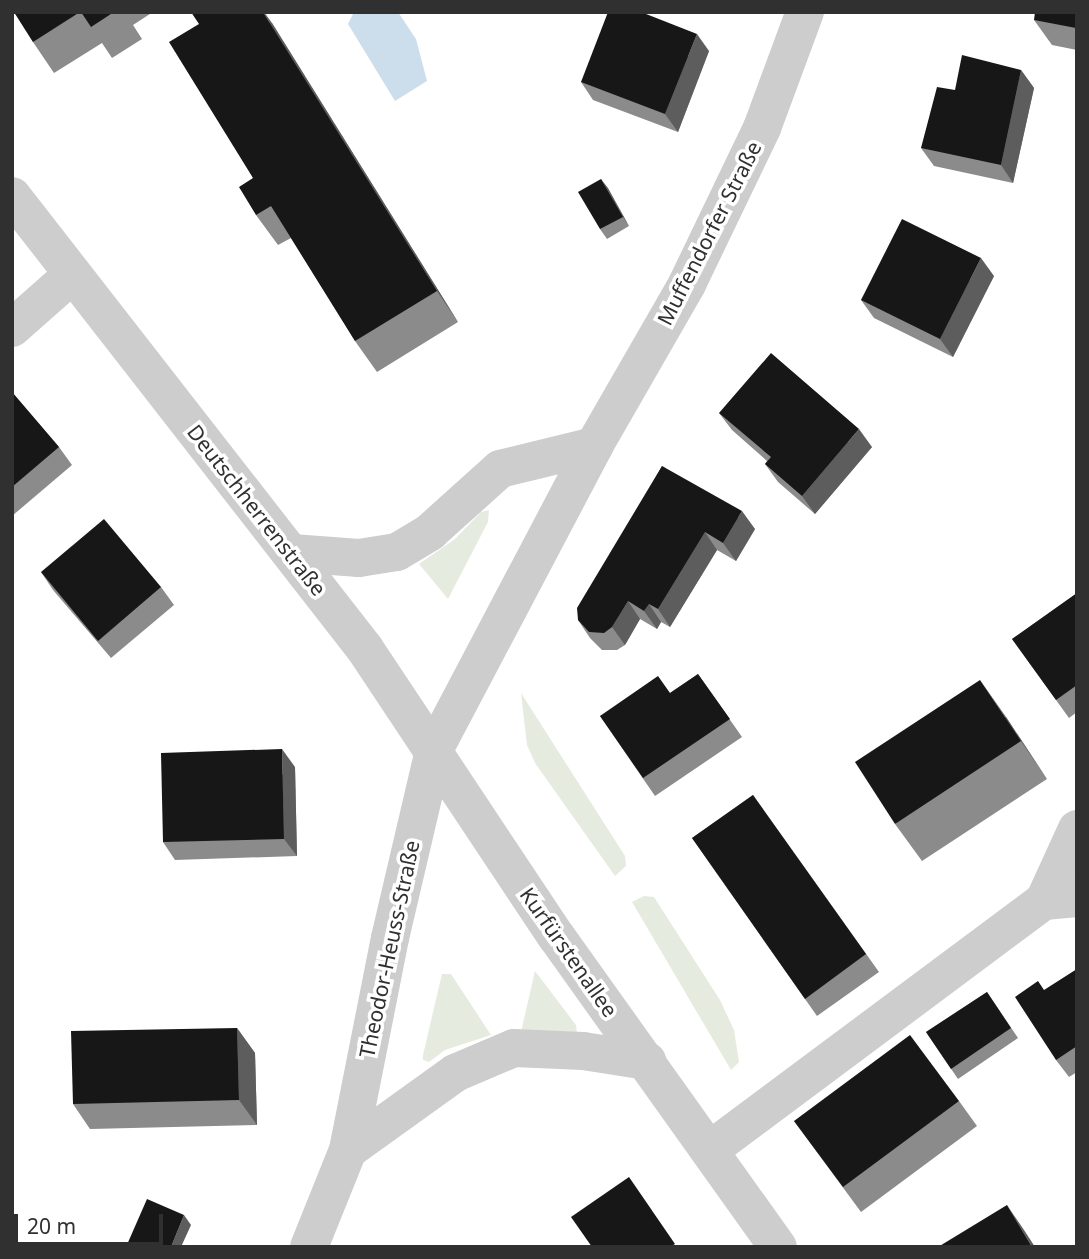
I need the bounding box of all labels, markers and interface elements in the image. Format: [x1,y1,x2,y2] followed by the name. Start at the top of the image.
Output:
[652,137,766,329] street label: Muffendorfer Straße
[182,419,332,601] street label: Deutschherrenstraße
[354,838,424,1060] street label: Theodor-Heuss-Straße
[515,882,623,1022] street label: Kurfürstenallee
[18,1200,166,1244] scale bar
[27,1212,76,1240] text: 20 m

